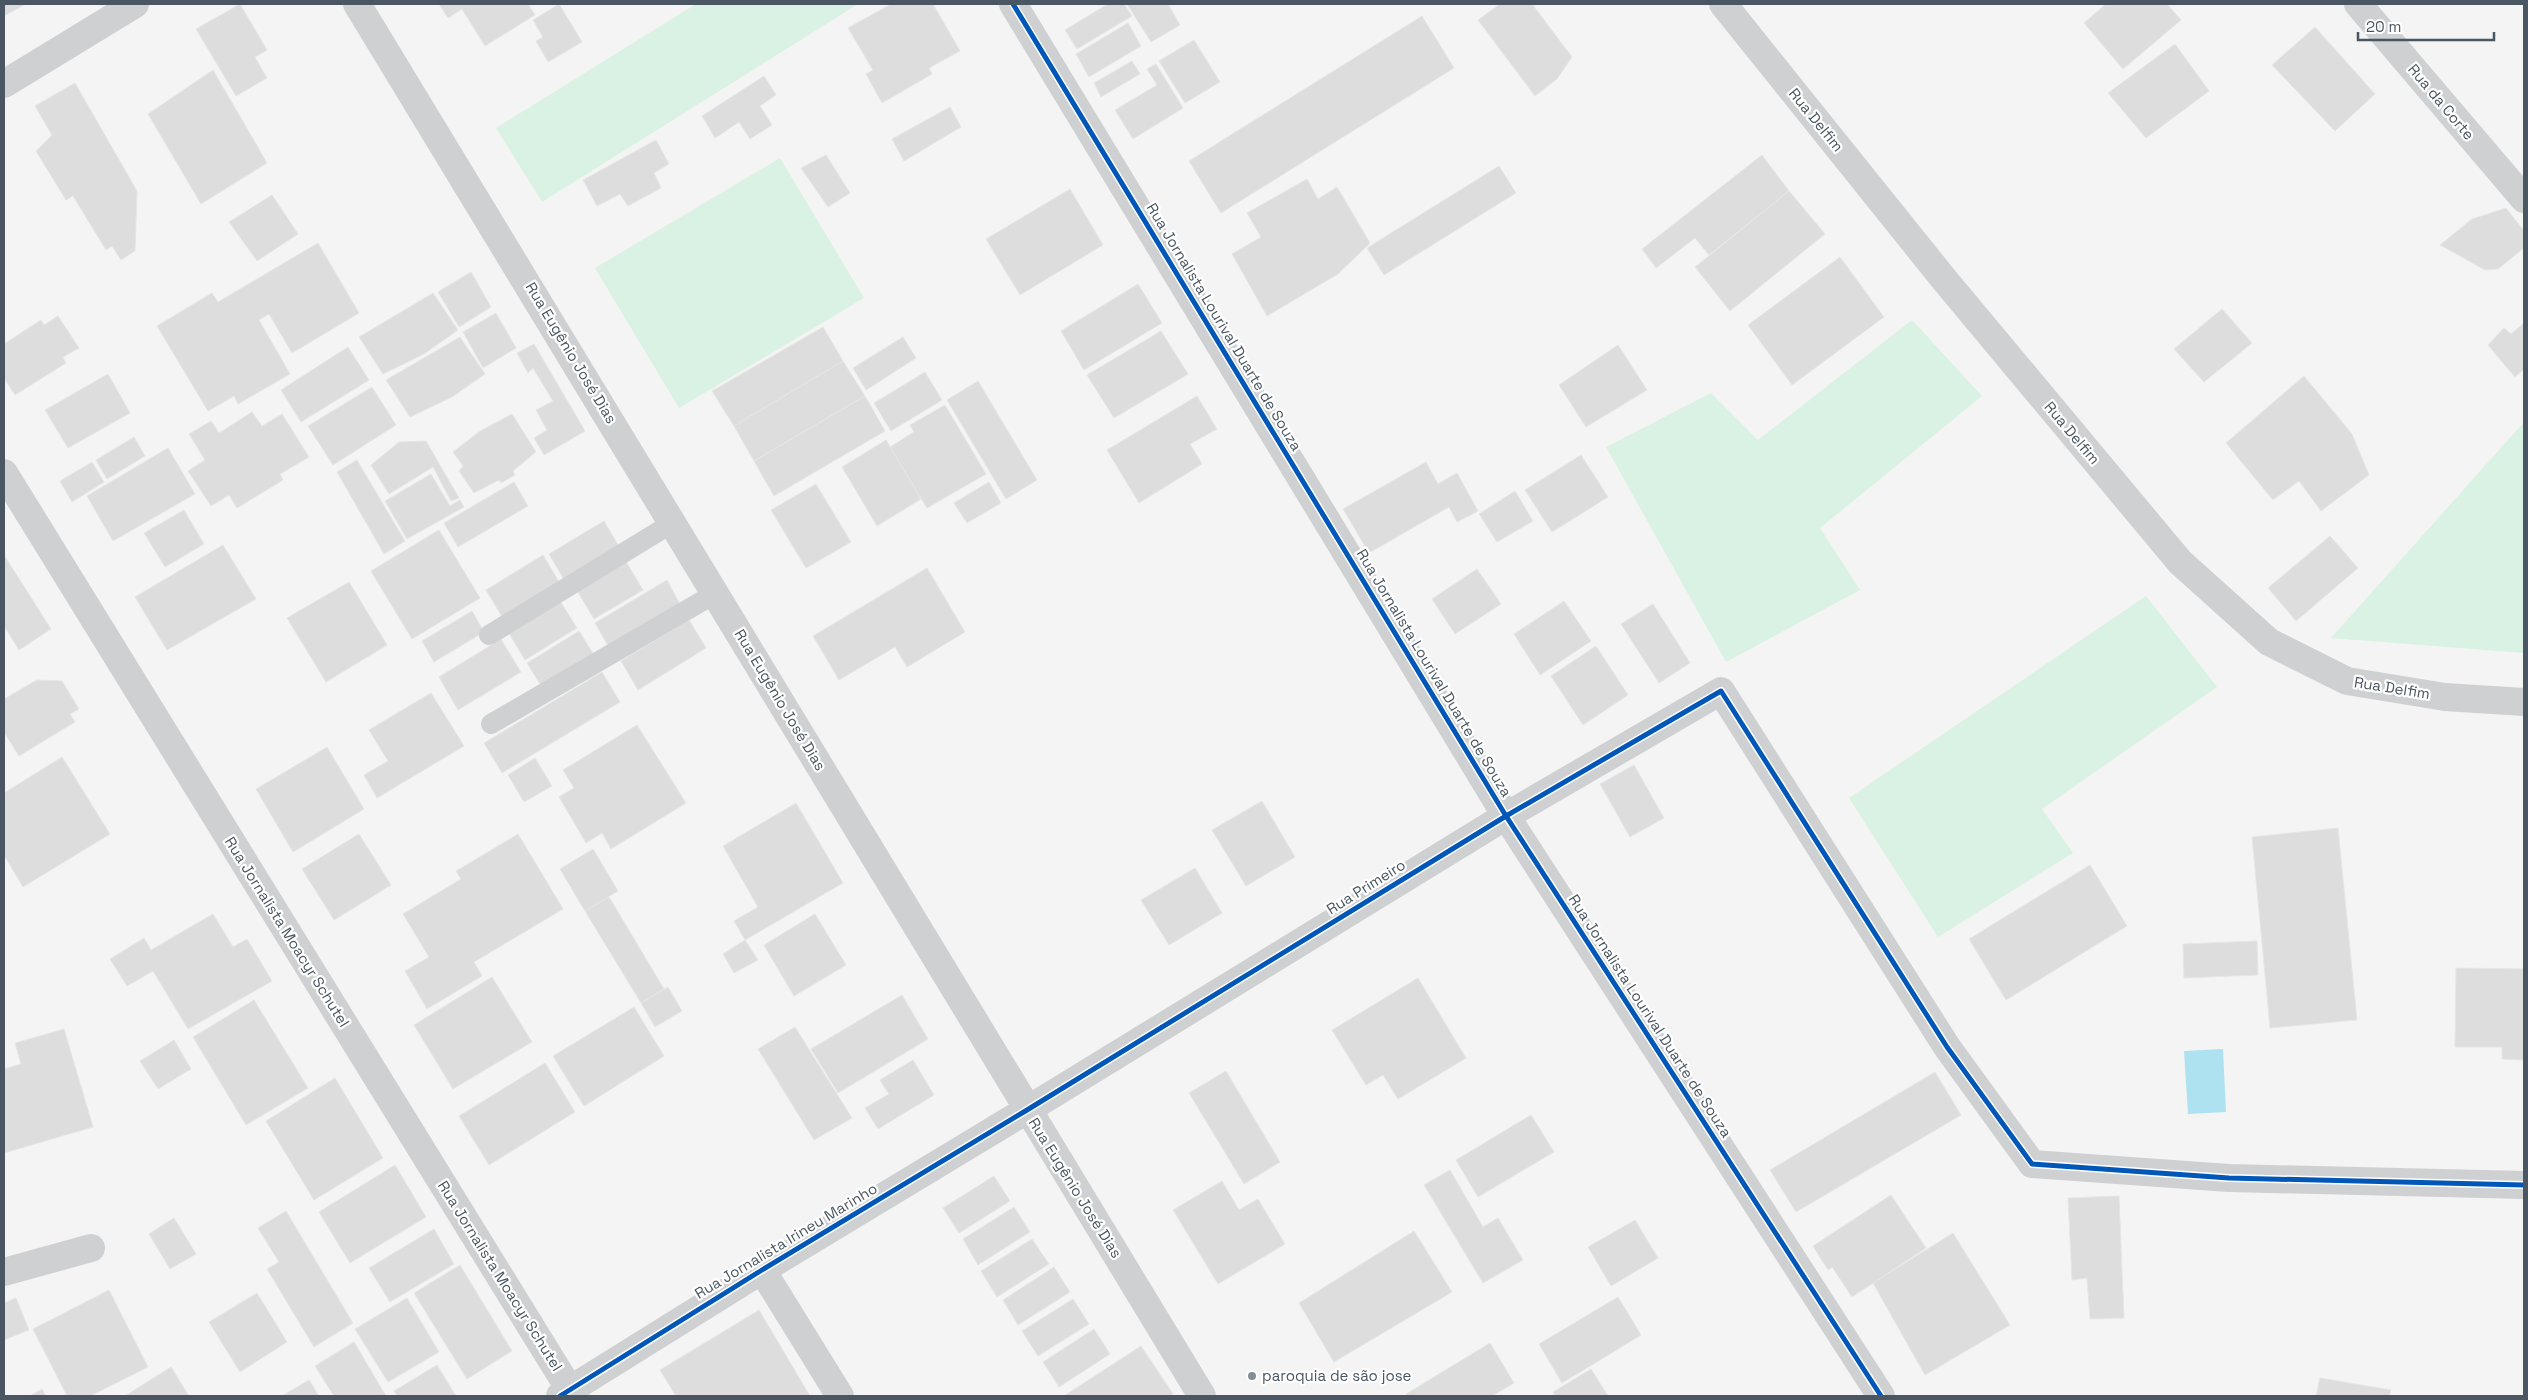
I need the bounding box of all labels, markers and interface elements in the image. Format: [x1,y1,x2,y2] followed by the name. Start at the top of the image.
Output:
[2358,10,2494,42] scale bar
[2366,17,2401,36] text: 20 m
[2404,60,2479,144] street label: Rua da Corte
[1785,84,1848,155] street label: Rua Delfim
[1143,199,1306,454] street label: Rua Jornalista Lourival Duarte de Souza
[522,279,621,427] street label: Rua Eugênio José Dias
[2041,397,2104,468] street label: Rua Delfim
[1353,545,1516,800] street label: Rua Jornalista Lourival Duarte de Souza
[731,626,830,774] street label: Rua Eugênio José Dias
[2353,672,2431,703] street label: Rua Delfim
[221,833,354,1030] street label: Rua Jornalista Moacyr Schutel
[1323,855,1409,918] street label: Rua Primeiro
[1565,891,1736,1141] street label: Rua Jornalista Lourival Duarte de Souza
[1025,1114,1126,1261] street label: Rua Eugênio José Dias
[434,1177,567,1374] street label: Rua Jornalista Moacyr Schutel
[691,1178,880,1303] street label: Rua Jornalista Irineu Marinho
[1262,1366,1412,1385] place label: paroquia de são jose
[1246,1370,1258,1382] marker: paroquia de são jose

